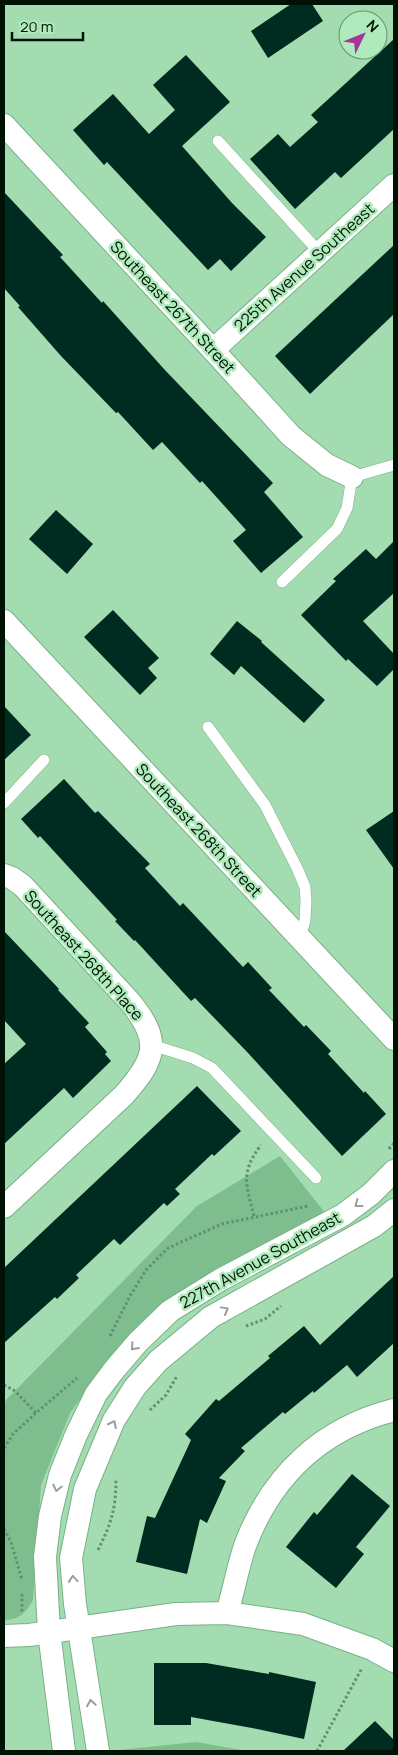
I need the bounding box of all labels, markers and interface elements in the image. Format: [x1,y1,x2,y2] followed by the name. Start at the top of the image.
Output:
[12,10,84,42] scale bar
[338,10,388,60] north arrow
[20,16,53,37] text: 20 m
[362,16,383,36] text: N
[229,198,379,336] street label: 225th Avenue Southeast
[106,236,240,378] street label: Southeast 267th Street
[131,758,267,902] street label: Southeast 268th Street
[19,885,149,1025] street label: Southeast 268th Place
[355,1198,364,1206] one-way arrow
[176,1207,344,1313] street label: 227th Avenue Southeast
[220,1306,229,1316] one-way arrow
[131,1342,140,1351] one-way arrow
[107,1420,117,1429] one-way arrow
[52,1483,63,1492] one-way arrow
[68,1575,79,1583] one-way arrow
[86,1699,96,1707] one-way arrow

